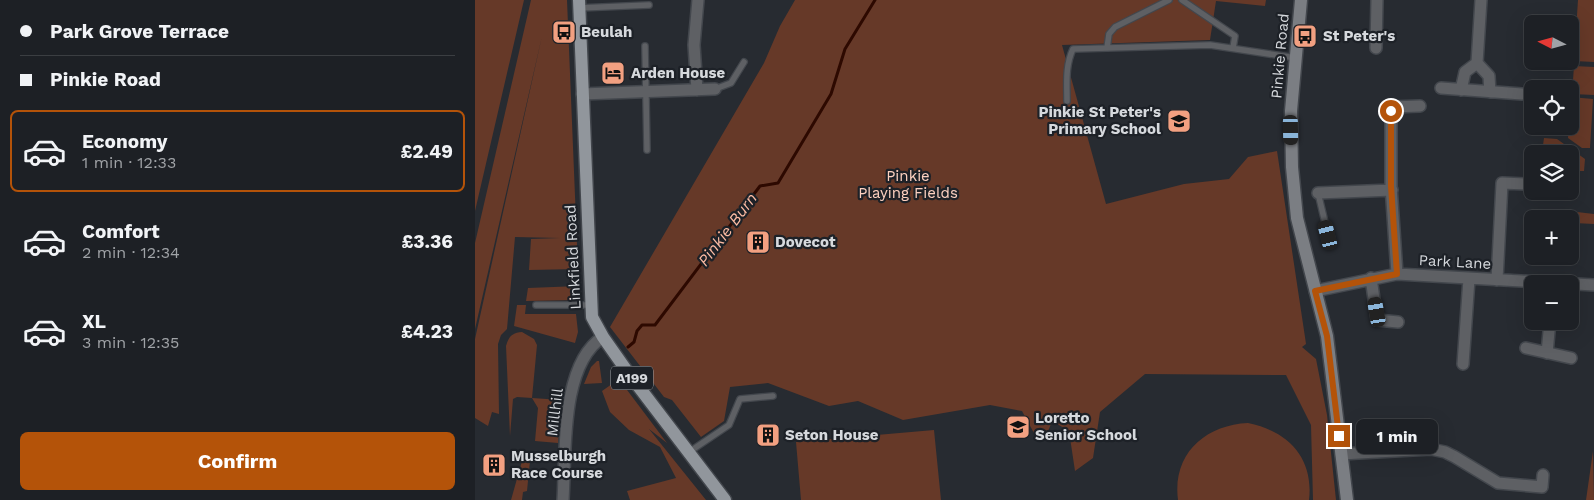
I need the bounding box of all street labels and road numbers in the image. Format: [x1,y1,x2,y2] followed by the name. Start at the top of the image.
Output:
[1267,13,1293,99] street label: Pinkie Road
[561,204,585,310] street label: Linkfield Road
[1418,251,1492,273] street label: Park Lane
[611,366,653,389] road number: A199
[543,386,567,437] street label: Millhill

